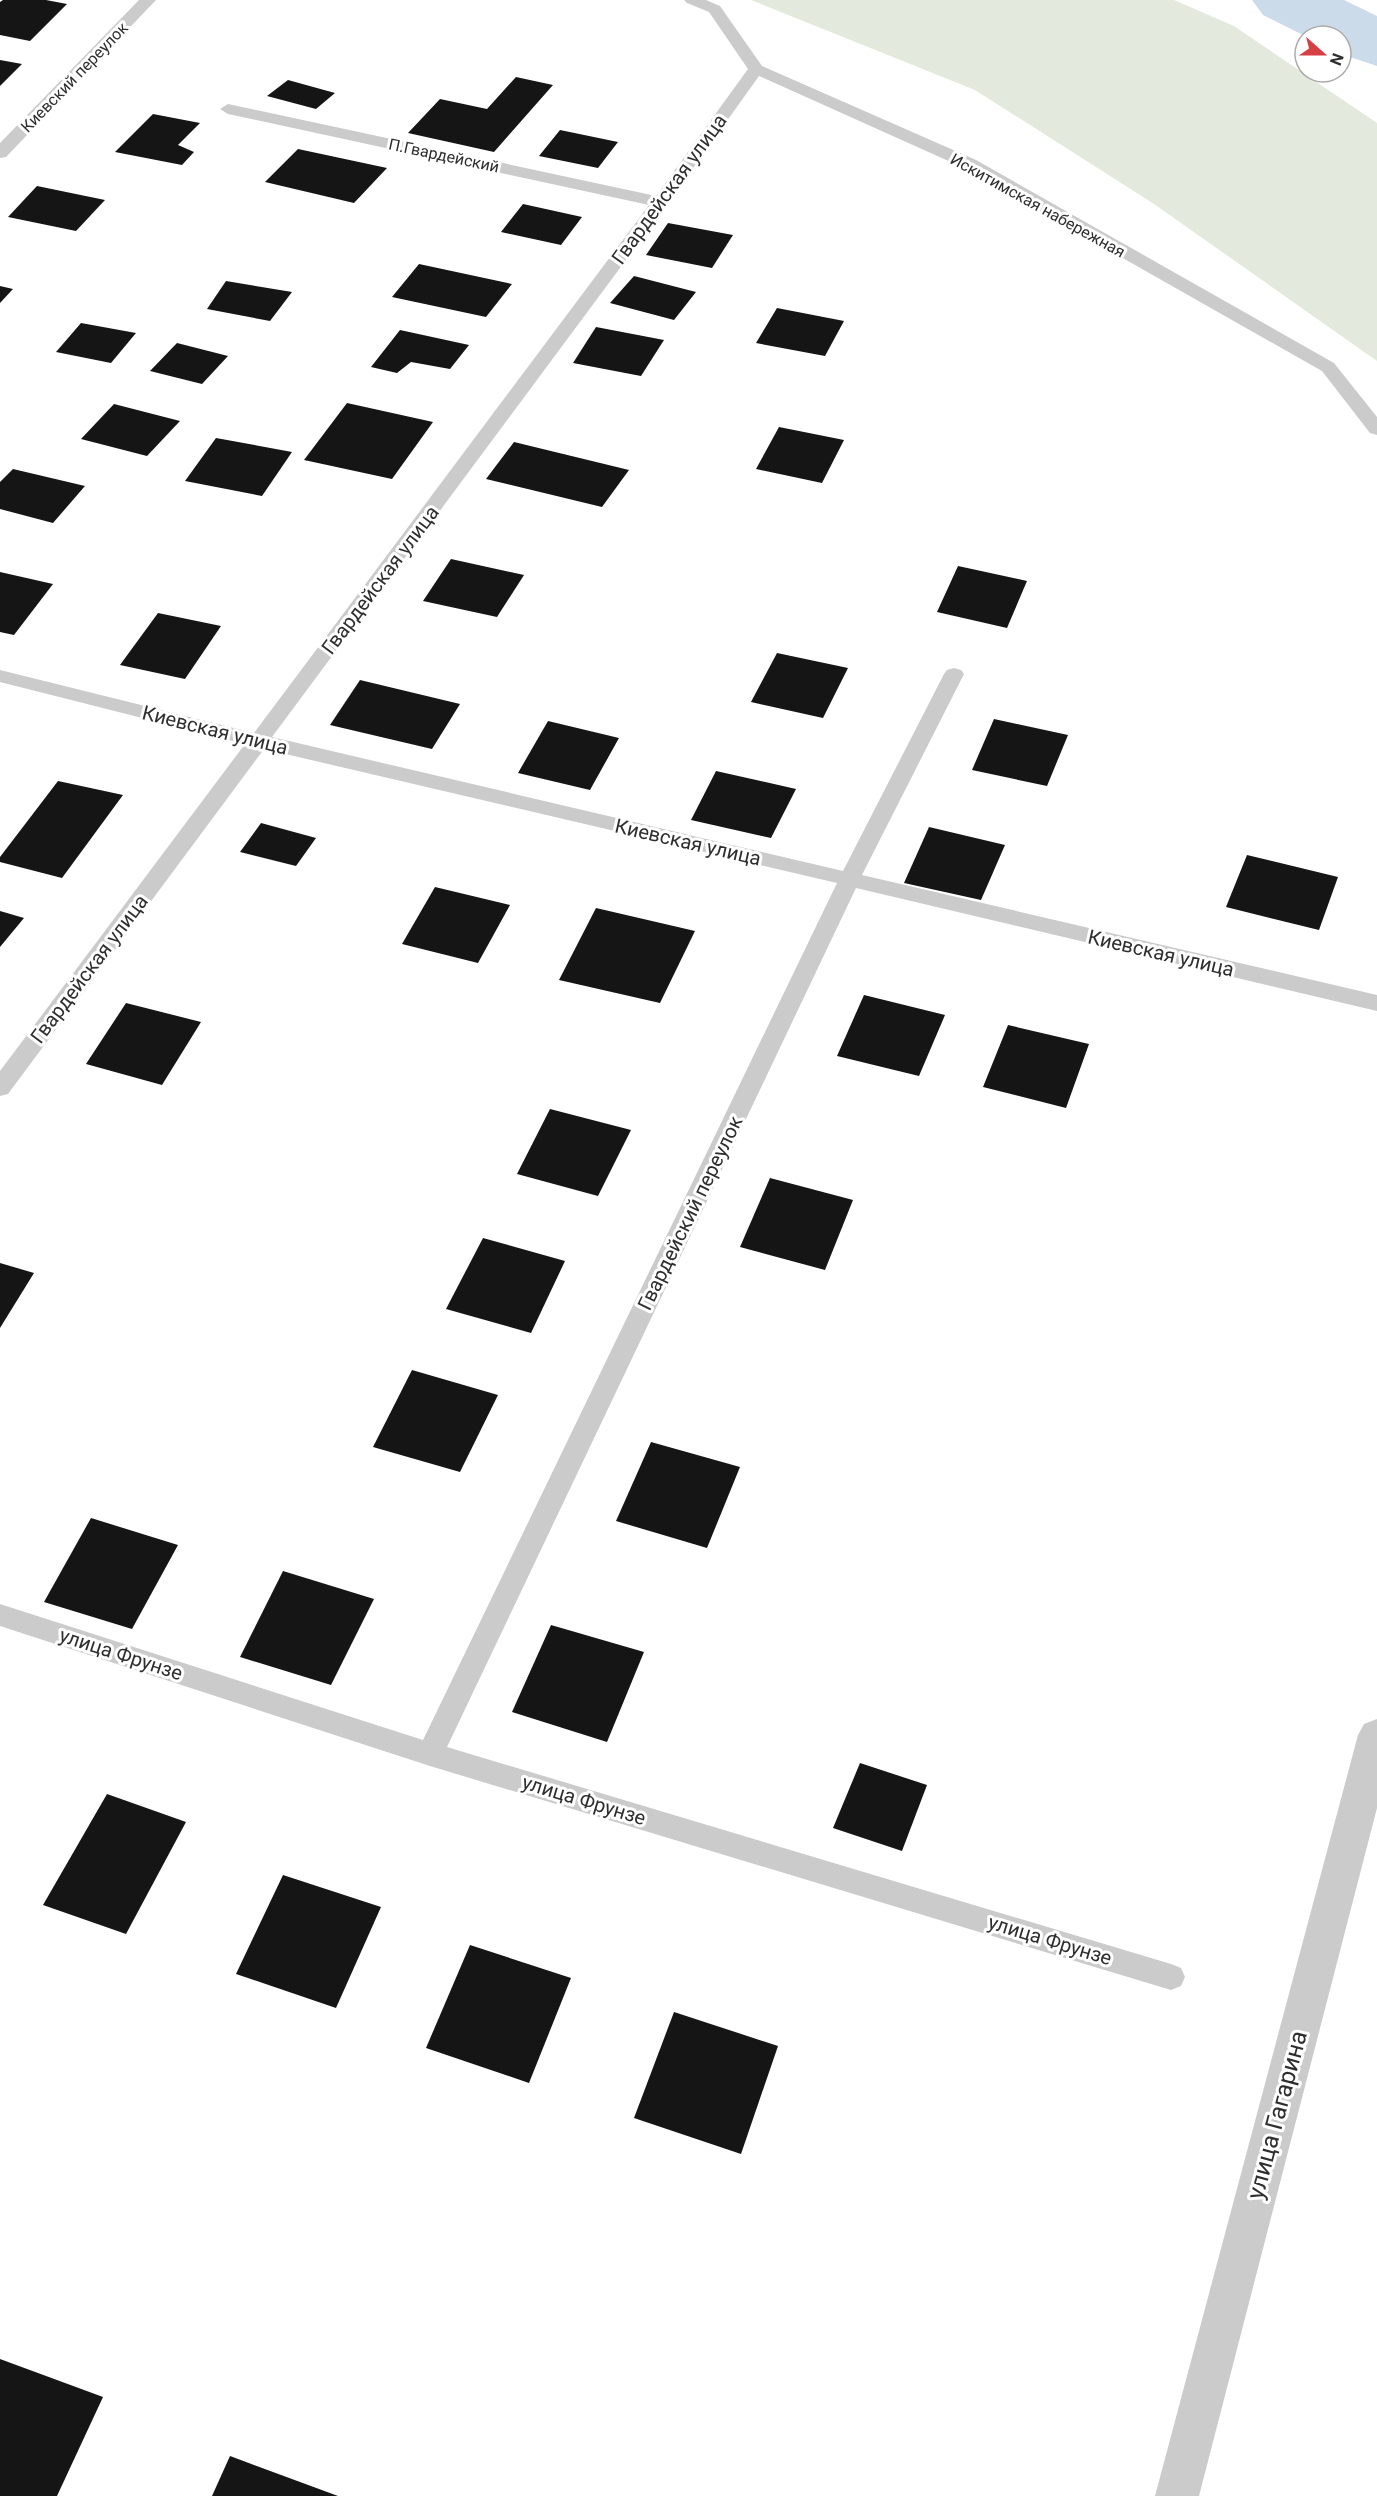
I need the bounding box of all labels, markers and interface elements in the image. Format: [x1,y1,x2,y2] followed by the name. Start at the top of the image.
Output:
[17,18,132,136] street label: Киевский переулок
[1293,24,1353,84] north arrow
[1326,51,1347,68] text: N
[606,109,732,269] street label: Гвардейская улица
[387,134,501,176] street label: П.Гвардейский
[947,149,1128,261] street label: Искитимская набережная
[316,501,444,659] street label: Гвардейская улица
[140,700,290,760] street label: Киевская улица
[613,814,763,870] street label: Киевская улица
[25,890,153,1048] street label: Гвардейская улица
[1086,925,1236,981] street label: Киевская улица
[633,1112,748,1314] street label: Гвардейский переулок
[56,1623,186,1685] street label: улица Фрунзе
[519,1770,649,1830] street label: улица Фрунзе
[985,1910,1115,1970] street label: улица Фрунзе
[1241,2028,1313,2202] street label: улица Гагарина

